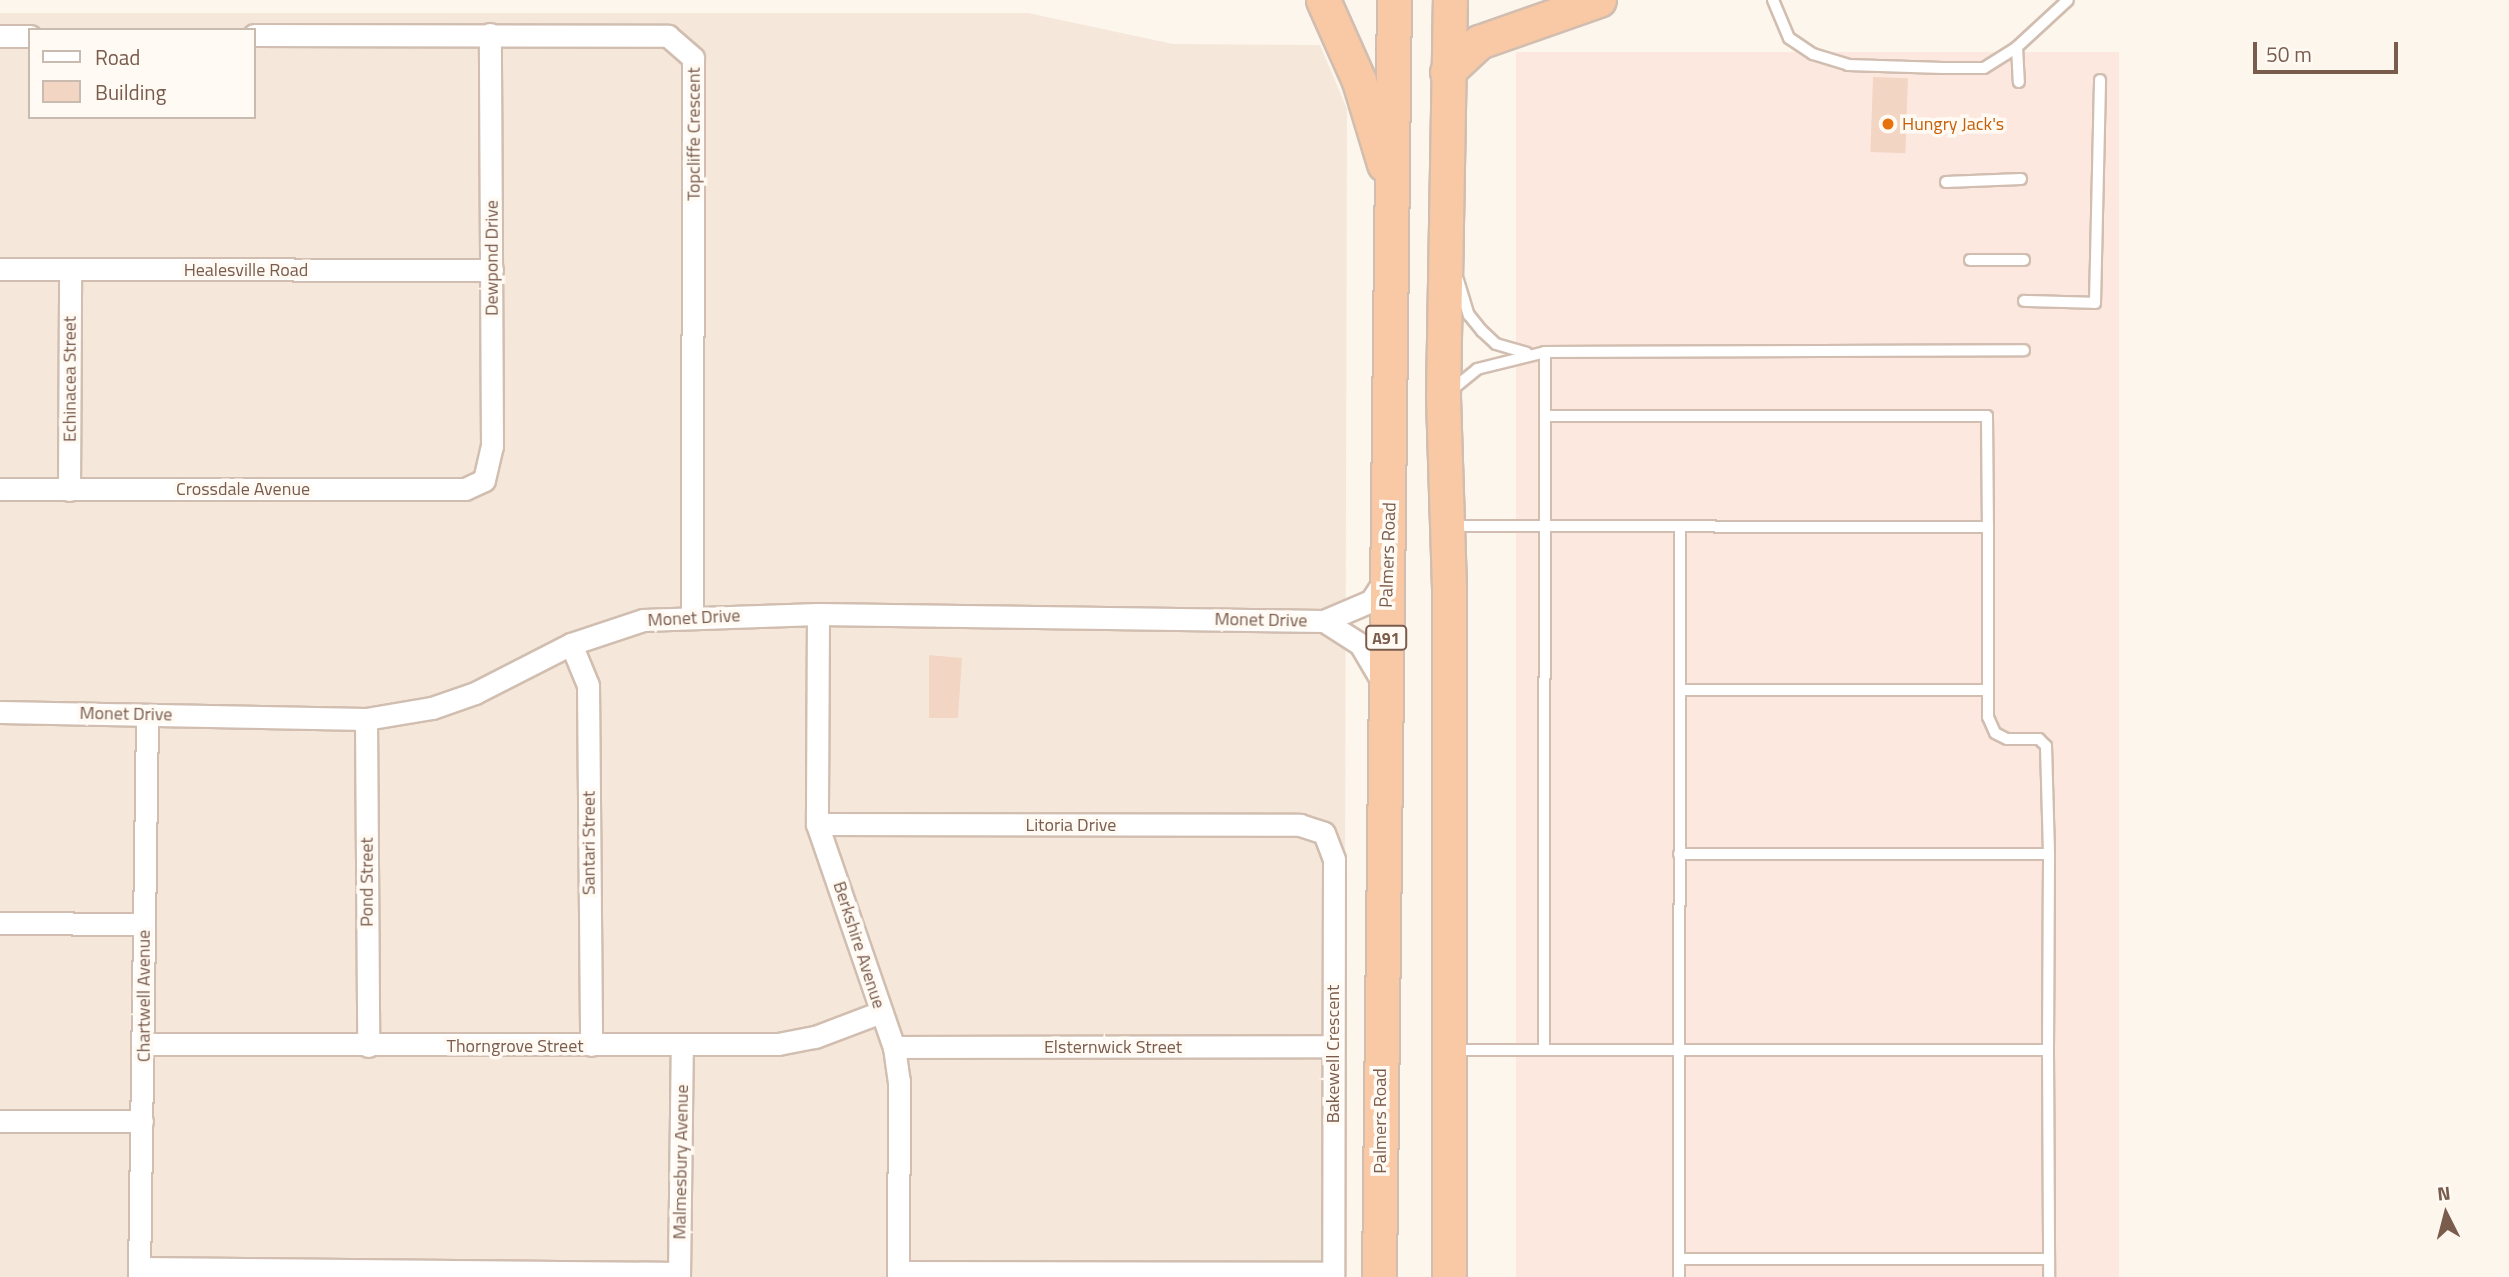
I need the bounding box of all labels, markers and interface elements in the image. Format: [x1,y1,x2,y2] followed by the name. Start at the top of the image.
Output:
[28,28,256,119] legend
[2257,28,2402,72] scale bar
[2266,38,2312,70] text: 50 m
[95,41,140,73] text: Road
[683,67,705,201] street label: Topcliffe Crescent
[95,76,166,108] text: Building
[1902,113,2004,135] place label: Hungry Jack's
[1880,116,1896,132] marker: Hungry Jack's
[481,200,503,316] street label: Dewpond Drive
[184,259,308,281] street label: Healesville Road
[59,316,81,442] street label: Echinacea Street
[176,478,310,500] street label: Crossdale Avenue
[1375,502,1401,608] street label: Palmers Road
[647,605,741,631] street label: Monet Drive
[1214,608,1308,632] street label: Monet Drive
[1365,625,1407,650] road number: A91
[79,702,173,726] street label: Monet Drive
[578,791,600,895] street label: Santari Street
[1026,814,1116,836] street label: Litoria Drive
[356,837,378,927] street label: Pond Street
[828,879,890,1011] street label: Berkshire Avenue
[133,930,155,1062] street label: Chartwell Avenue
[1322,985,1344,1123] street label: Bakewell Crescent
[446,1035,584,1057] street label: Thorngrove Street
[1044,1036,1182,1058] street label: Elsternwick Street
[1369,1068,1391,1174] street label: Palmers Road
[669,1084,693,1240] street label: Malmesbury Avenue
[2436,1178,2452,1208] text: N
[2411,1179,2481,1249] north arrow

